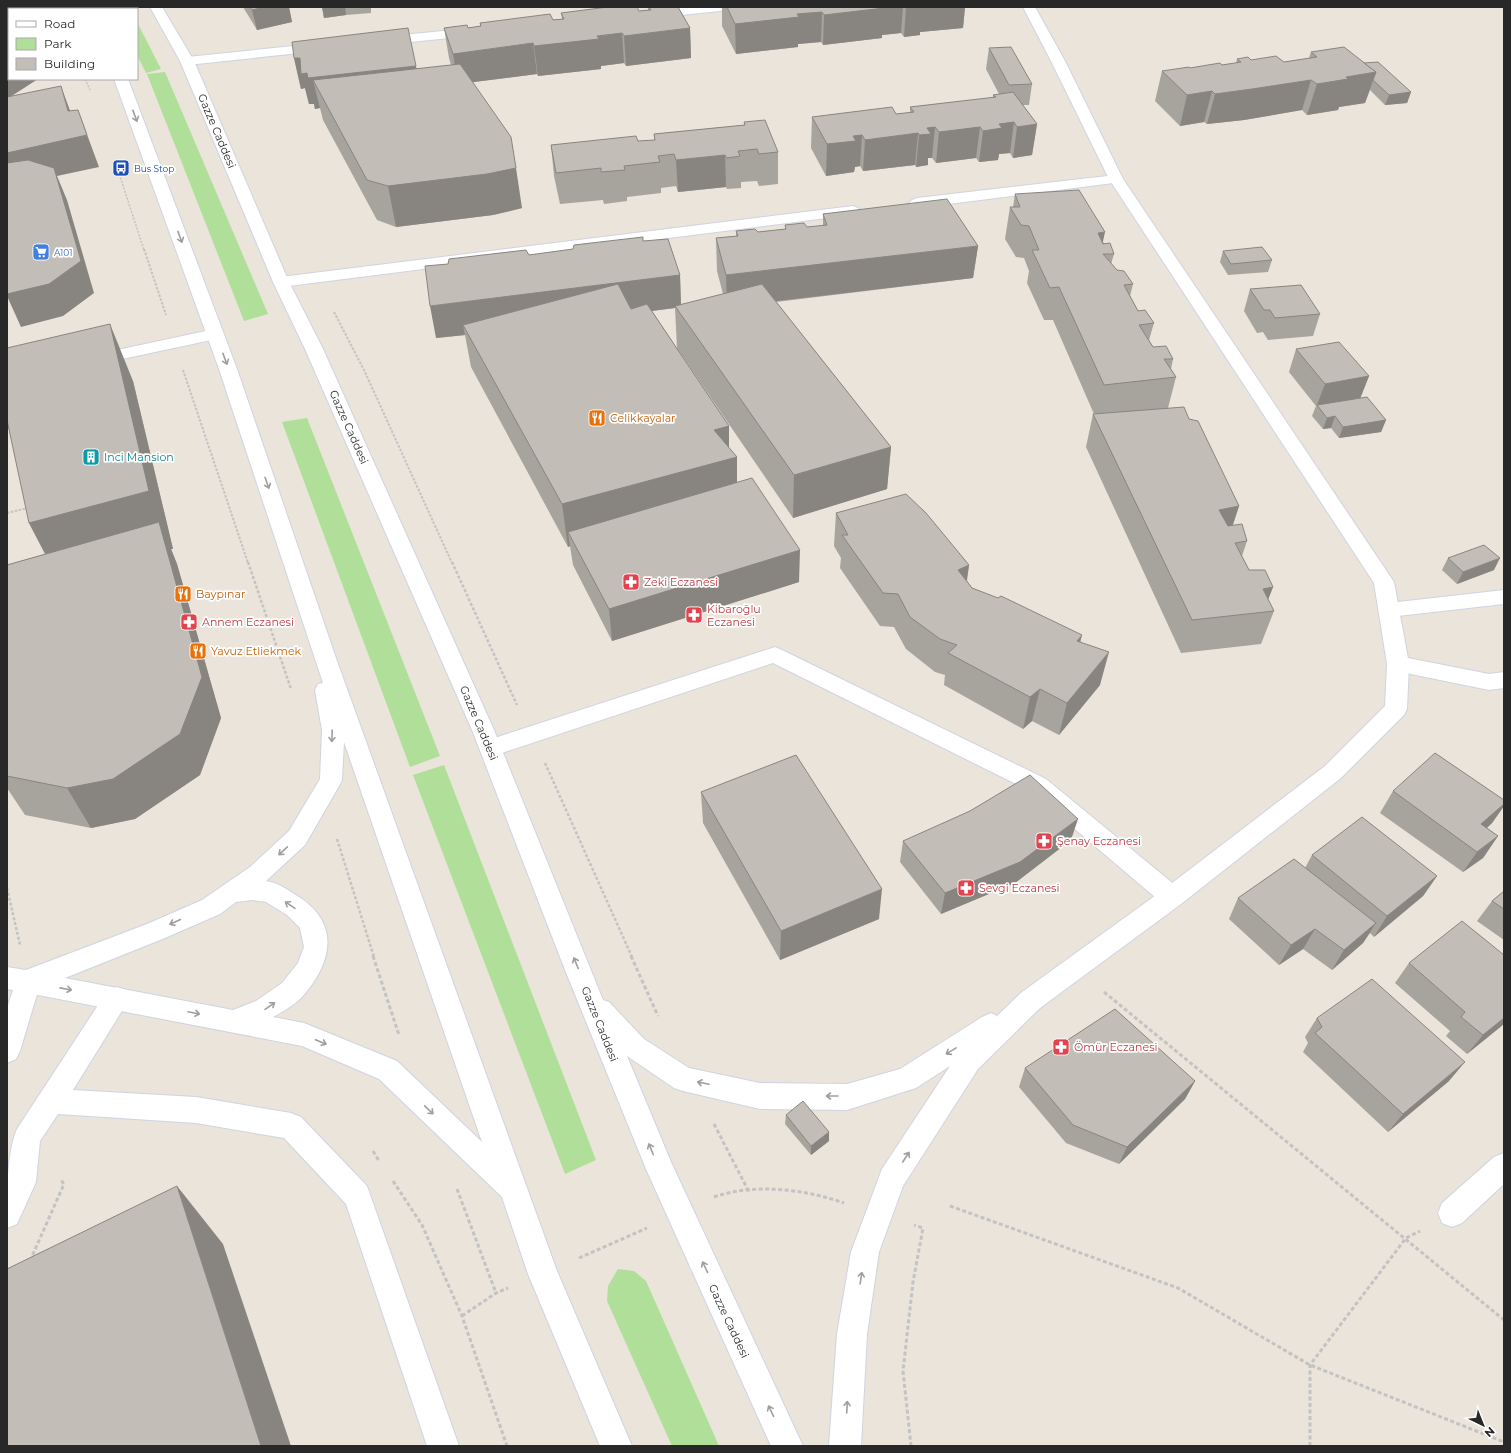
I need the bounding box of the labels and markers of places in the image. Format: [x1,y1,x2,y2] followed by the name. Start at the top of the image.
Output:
[111,158,131,178] bus stop icon: Bus Stop
[134,163,174,174] place label: Bus Stop
[31,242,51,262] supermarket icon: A101
[54,247,73,258] place label: A101
[587,408,607,428] restaurant icon: Celikkayalar
[610,411,676,425] place label: Celikkayalar
[81,447,101,467] building icon: Inci Mansion
[104,450,174,464] place label: Inci Mansion
[621,572,641,592] pharmacy icon: Zeki Eczanesi
[644,575,718,589] place label: Zeki Eczanesi
[173,584,193,604] restaurant icon: Baypınar
[196,587,245,601] place label: Baypınar
[707,602,761,629] place label: Kibaroğlu Eczanesi
[684,605,704,625] pharmacy icon: Kibaroğlu Eczanesi
[179,612,199,632] pharmacy icon: Annem Eczanesi
[202,615,294,629] place label: Annem Eczanesi
[188,641,208,661] restaurant icon: Yavuz Etliekmek
[211,644,302,658] place label: Yavuz Etliekmek
[1034,831,1054,851] pharmacy icon: Şenay Eczanesi
[1057,834,1141,848] place label: Şenay Eczanesi
[956,878,976,898] pharmacy icon: Sevgi Eczanesi
[979,881,1059,895] place label: Sevgi Eczanesi
[1051,1037,1071,1057] pharmacy icon: Ömür Eczanesi
[1074,1040,1158,1054] place label: Ömür Eczanesi

